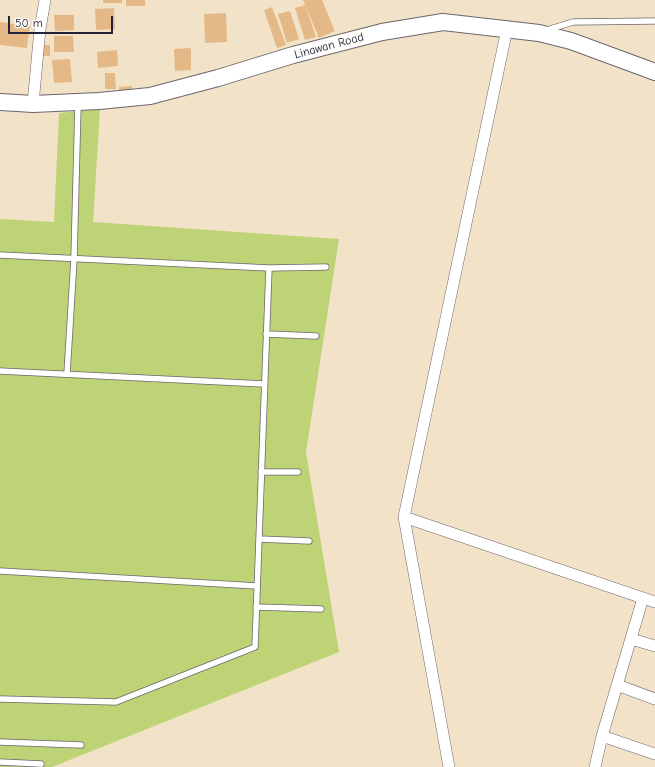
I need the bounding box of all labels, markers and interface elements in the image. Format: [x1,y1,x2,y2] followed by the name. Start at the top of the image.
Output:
[10,8,115,34] scale bar
[15,16,43,30] text: 50 m
[293,30,365,62] street label: Linawan Road

